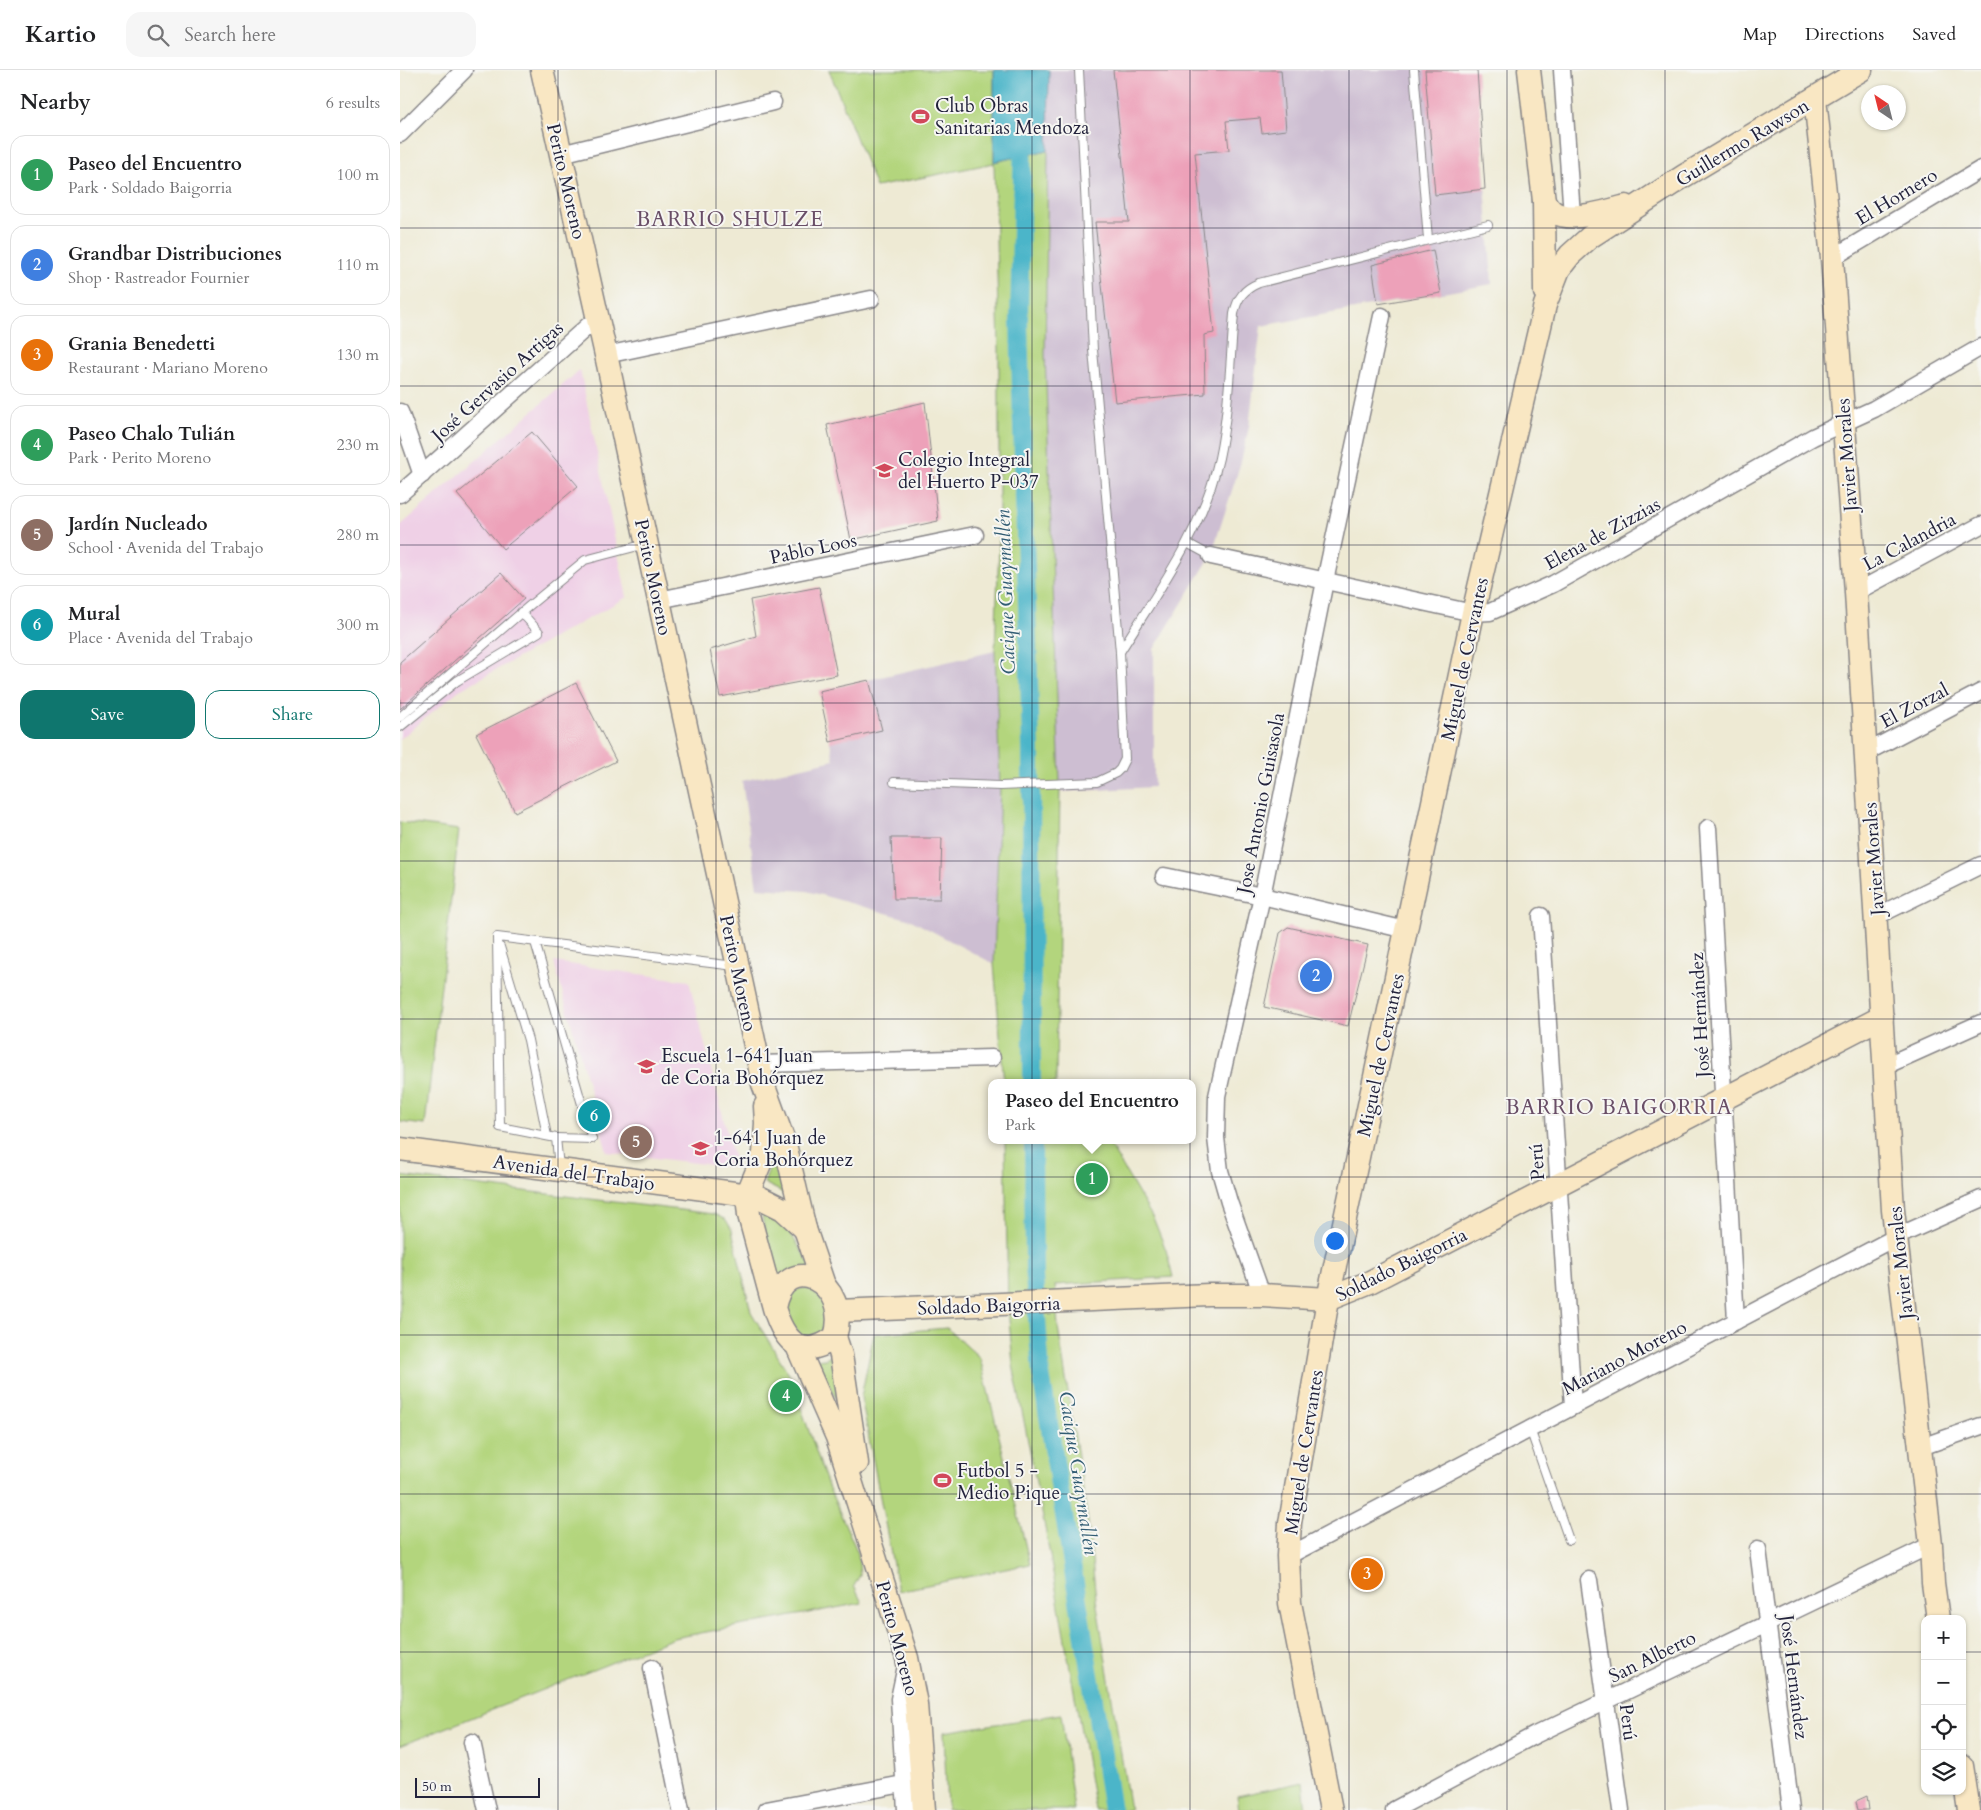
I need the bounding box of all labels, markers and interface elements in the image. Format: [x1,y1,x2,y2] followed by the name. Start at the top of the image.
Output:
[126,12,476,57] search box
[25,18,96,51] text: Kartio
[144,21,172,49] icon: search
[184,22,276,48] text: Search here
[1743,22,1777,47] text: Map
[1805,22,1884,47] text: Directions
[1912,22,1956,47] text: Saved
[1861,85,1906,130] north arrow
[20,88,91,117] text: Nearby
[326,92,380,114] text: 6 results
[935,93,1089,141] place label: Club Obras Sanitarias Mendoza
[1671,93,1814,193] street label: Guillermo Rawson
[911,106,931,126] sports icon: Club Obras Sanitarias Mendoza
[540,121,592,242] street label: Perito Moreno
[68,151,242,177] text: Paseo del Encuentro
[1851,162,1942,232] street label: El Hornero
[33,164,41,186] text: 1
[337,164,379,186] text: 100 m
[68,177,232,199] text: Park · Soldado Baigorria
[636,205,824,234] district label: BARRIO SHULZE
[68,241,282,267] text: Grandbar Distribuciones
[33,254,41,276] text: 2
[337,254,379,276] text: 110 m
[68,267,249,289] text: Shop · Rastreador Fournier
[424,315,569,450] street label: José Gervasio Artigas
[68,331,215,357] text: Grania Benedetti
[33,344,41,366] text: 3
[337,344,379,366] text: 130 m
[68,357,268,379] text: Restaurant · Mariano Moreno
[1830,397,1864,515] street label: Javier Morales
[68,421,235,447] text: Paseo Chalo Tulián
[33,434,41,456] text: 4
[337,434,379,456] text: 230 m
[68,447,211,469] text: Park · Perito Moreno
[898,447,1039,495] place label: Colegio Integral del Huerto P-037
[874,460,894,480] school or university icon: Colegio Integral del Huerto P-037
[1540,491,1665,576] street label: Elena de Zizzias
[1858,506,1961,577] street label: La Calandria
[989,509,1022,675] water label: Cacique Guaymallén
[68,511,208,537] text: Jardín Nucleado
[628,517,678,638] street label: Perito Moreno
[33,524,41,546] text: 5
[337,524,379,546] text: 280 m
[767,527,859,571] street label: Pablo Loos
[68,537,263,559] text: School · Avenida del Trabajo
[1435,575,1495,743] street label: Miguel de Cervantes
[68,601,120,627] text: Mural
[33,614,41,636] text: 6
[337,614,379,636] text: 300 m
[68,627,253,649] text: Place · Avenida del Trabajo
[1876,677,1953,735] street label: El Zorzal
[20,690,195,739] button: Save
[205,690,380,739] button: Share
[1230,710,1291,899] street label: Jose Antonio Guisasola
[1857,801,1891,919] street label: Javier Morales
[713,913,763,1034] street label: Perito Moreno
[1684,951,1716,1081] street label: José Hernández
[1300,957,1332,995] pin: 2
[1351,971,1411,1139] street label: Miguel de Cervantes
[661,1043,824,1091] place label: Escuela 1-641 Juan de Coria Bohórquez
[637,1056,657,1076] school or university icon: Escuela 1-641 Juan de Coria Bohórquez
[988,1079,1196,1144] popup
[1005,1088,1179,1114] text: Paseo del Encuentro
[1505,1093,1733,1122] district label: BARRIO BAIGORRIA
[578,1097,610,1135] pin: 6
[1005,1114,1036,1136] text: Park
[620,1123,652,1161] pin: 5
[714,1125,853,1173] place label: 1-641 Juan de Coria Bohórquez
[690,1138,710,1158] school or university icon: 1-641 Juan de Coria Bohórquez
[1523,1142,1551,1181] street label: Perú
[491,1149,656,1197] street label: Avenida del Trabajo
[1076,1160,1108,1198] pin: 1
[1882,1205,1920,1324] street label: Javier Morales
[1331,1222,1472,1308] street label: Soldado Baigorria
[1322,1228,1348,1254] your location
[917,1291,1061,1321] street label: Soldado Baigorria
[1558,1314,1691,1402] street label: Mariano Moreno
[1278,1368,1330,1536] street label: Miguel de Cervantes
[770,1377,802,1415] pin: 4
[1052,1389,1105,1557] water label: Cacique Guaymallén
[957,1458,1060,1506] place label: Futbol 5 - Medio Pique
[933,1471,953,1491] sports icon: Futbol 5 - Medio Pique
[1351,1555,1383,1593] pin: 3
[869,1578,925,1699] street label: Perito Moreno
[1773,1610,1815,1741] street label: José Hernández
[1921,1615,1966,1795] map controls
[1921,1615,1966,1660] button: +
[1604,1625,1700,1689] street label: San Alberto
[1921,1660,1966,1705] button: −
[1613,1702,1643,1742] street label: Perú
[1921,1705,1966,1750] button: locate
[1921,1750,1966,1795] button: layers
[415,1775,540,1798] scale bar
[422,1777,452,1796] text: 50 m

